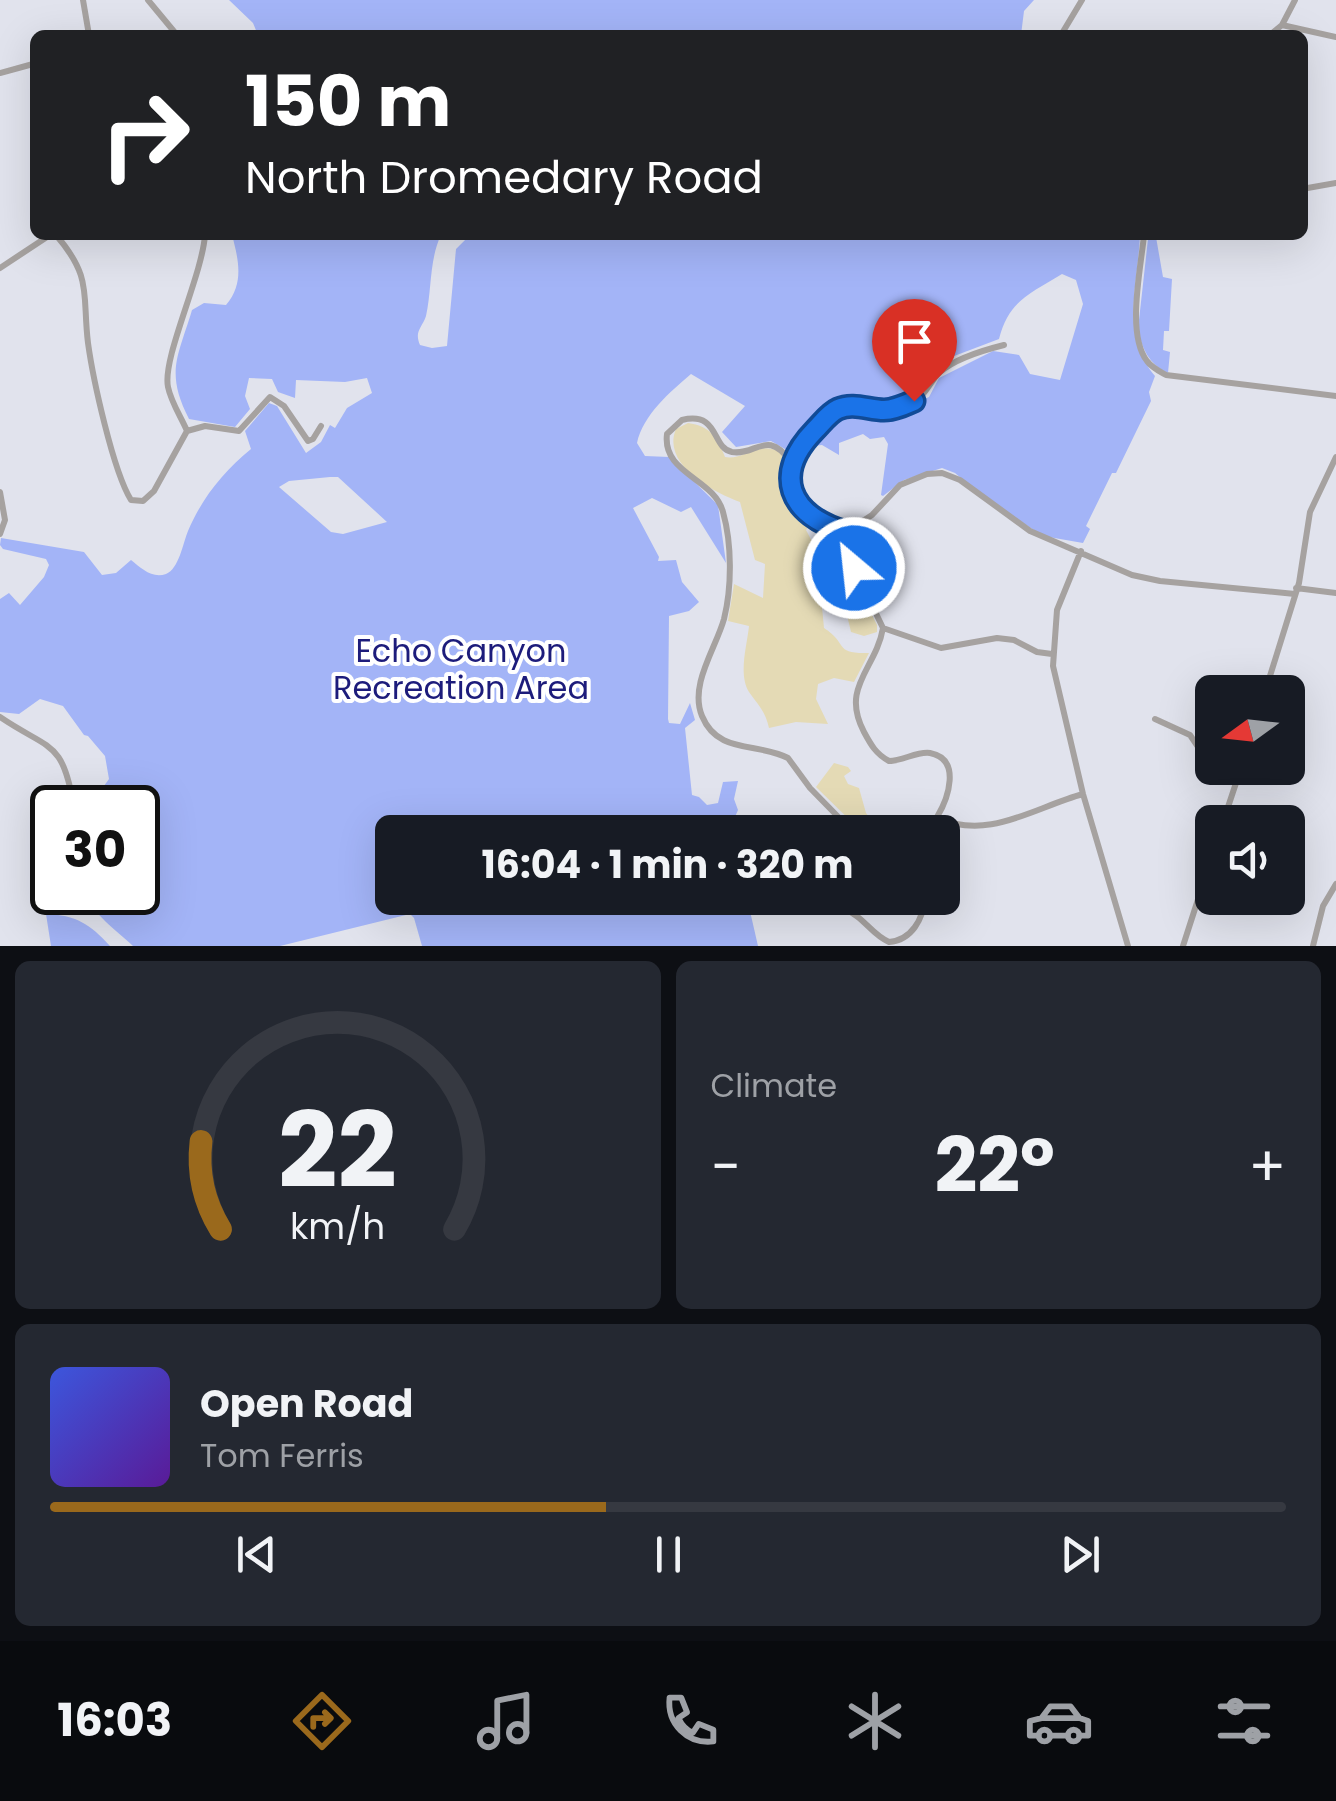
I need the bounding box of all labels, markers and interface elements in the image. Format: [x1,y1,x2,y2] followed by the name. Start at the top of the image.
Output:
[245,52,451,151] text: 150 m
[80,70,210,200] icon: right
[245,146,763,209] text: North Dromedary Road
[872,299,957,402] pin
[887,314,942,369] icon: arrive
[802,516,906,620] position arrow
[333,628,589,710] park label: Echo Canyon Recreation Area
[1195,675,1305,785] north arrow
[1195,675,1305,915] map controls
[30,785,160,915] speed limit sign: 30
[1195,805,1305,915] button: sound
[482,838,853,891] text: 16:04 · 1 min · 320 m
[711,1063,837,1108] text: Climate
[278,1078,397,1223] text: 22
[934,1113,1055,1218] text: 22°
[711,1128,741,1205] text: −
[1248,1128,1286,1205] text: +
[290,1201,385,1252] text: km/h
[200,1377,413,1430] text: Open Road
[200,1433,364,1478] text: Tom Ferris
[229,1527,284,1582] icon: previous
[641,1527,696,1582] icon: pause
[1053,1527,1108,1582] icon: next
[287,1686,357,1756] icon: directions
[471,1686,541,1756] icon: music
[655,1686,725,1756] icon: phone
[840,1686,910,1756] icon: climate
[1024,1686,1094,1756] icon: car
[1209,1686,1279,1756] icon: filters
[57,1689,172,1752] text: 16:03

